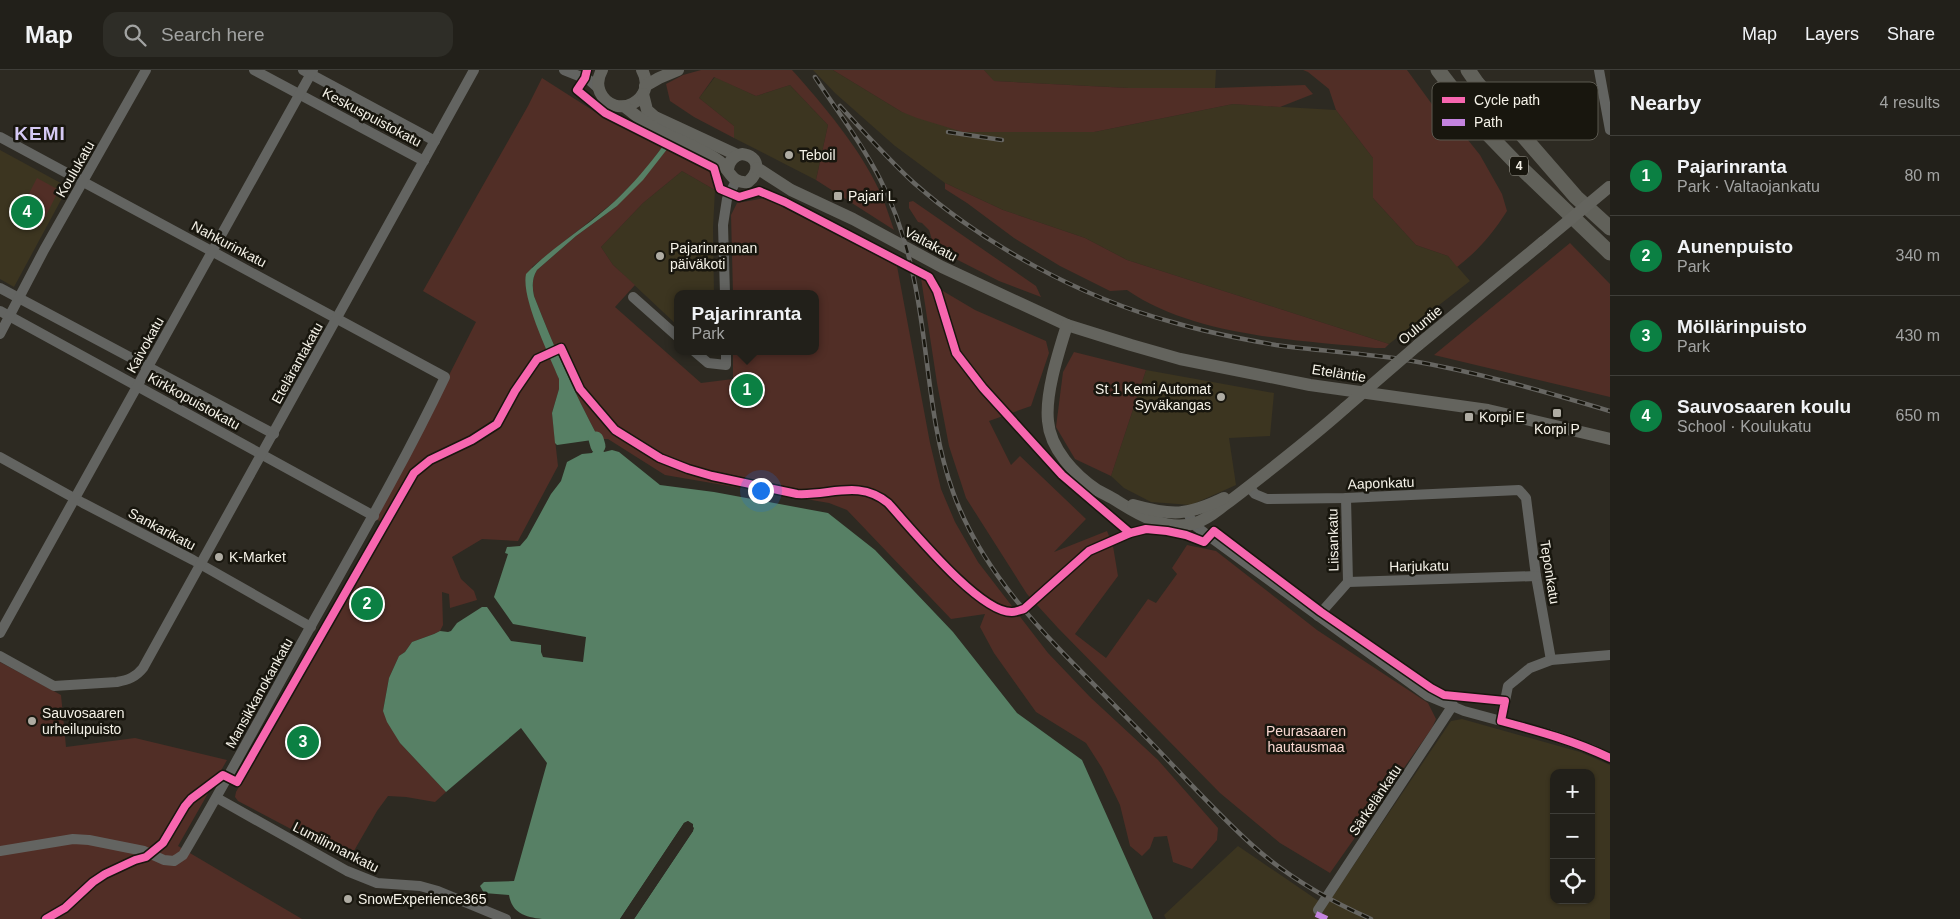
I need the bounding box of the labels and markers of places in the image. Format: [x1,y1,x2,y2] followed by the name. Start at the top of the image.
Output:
[799,147,836,163] place label: Teboil
[783,149,795,161] marker: Teboil
[848,188,896,204] place label: Pajari L
[832,190,844,202] marker: Pajari L
[11,193,43,231] pin: 4
[670,240,757,272] place label: Pajarinrannan päiväkoti
[654,250,666,262] marker: Pajarinrannan päiväkoti
[731,371,763,409] pin: 1
[1095,381,1211,413] place label: St 1 Kemi Automat Syväkangas
[1215,391,1227,403] marker: St 1 Kemi Automat Syväkangas
[1551,407,1563,419] marker: Korpi P
[1479,409,1525,425] place label: Korpi E
[1463,411,1475,423] marker: Korpi E
[1534,421,1580,437] place label: Korpi P
[229,549,286,565] place label: K-Market
[213,551,225,563] marker: K-Market
[351,585,383,623] pin: 2
[42,705,125,737] place label: Sauvosaaren urheilupuisto
[26,715,38,727] marker: Sauvosaaren urheilupuisto
[287,723,319,761] pin: 3
[358,891,487,907] place label: SnowExperience365
[342,893,354,905] marker: SnowExperience365

